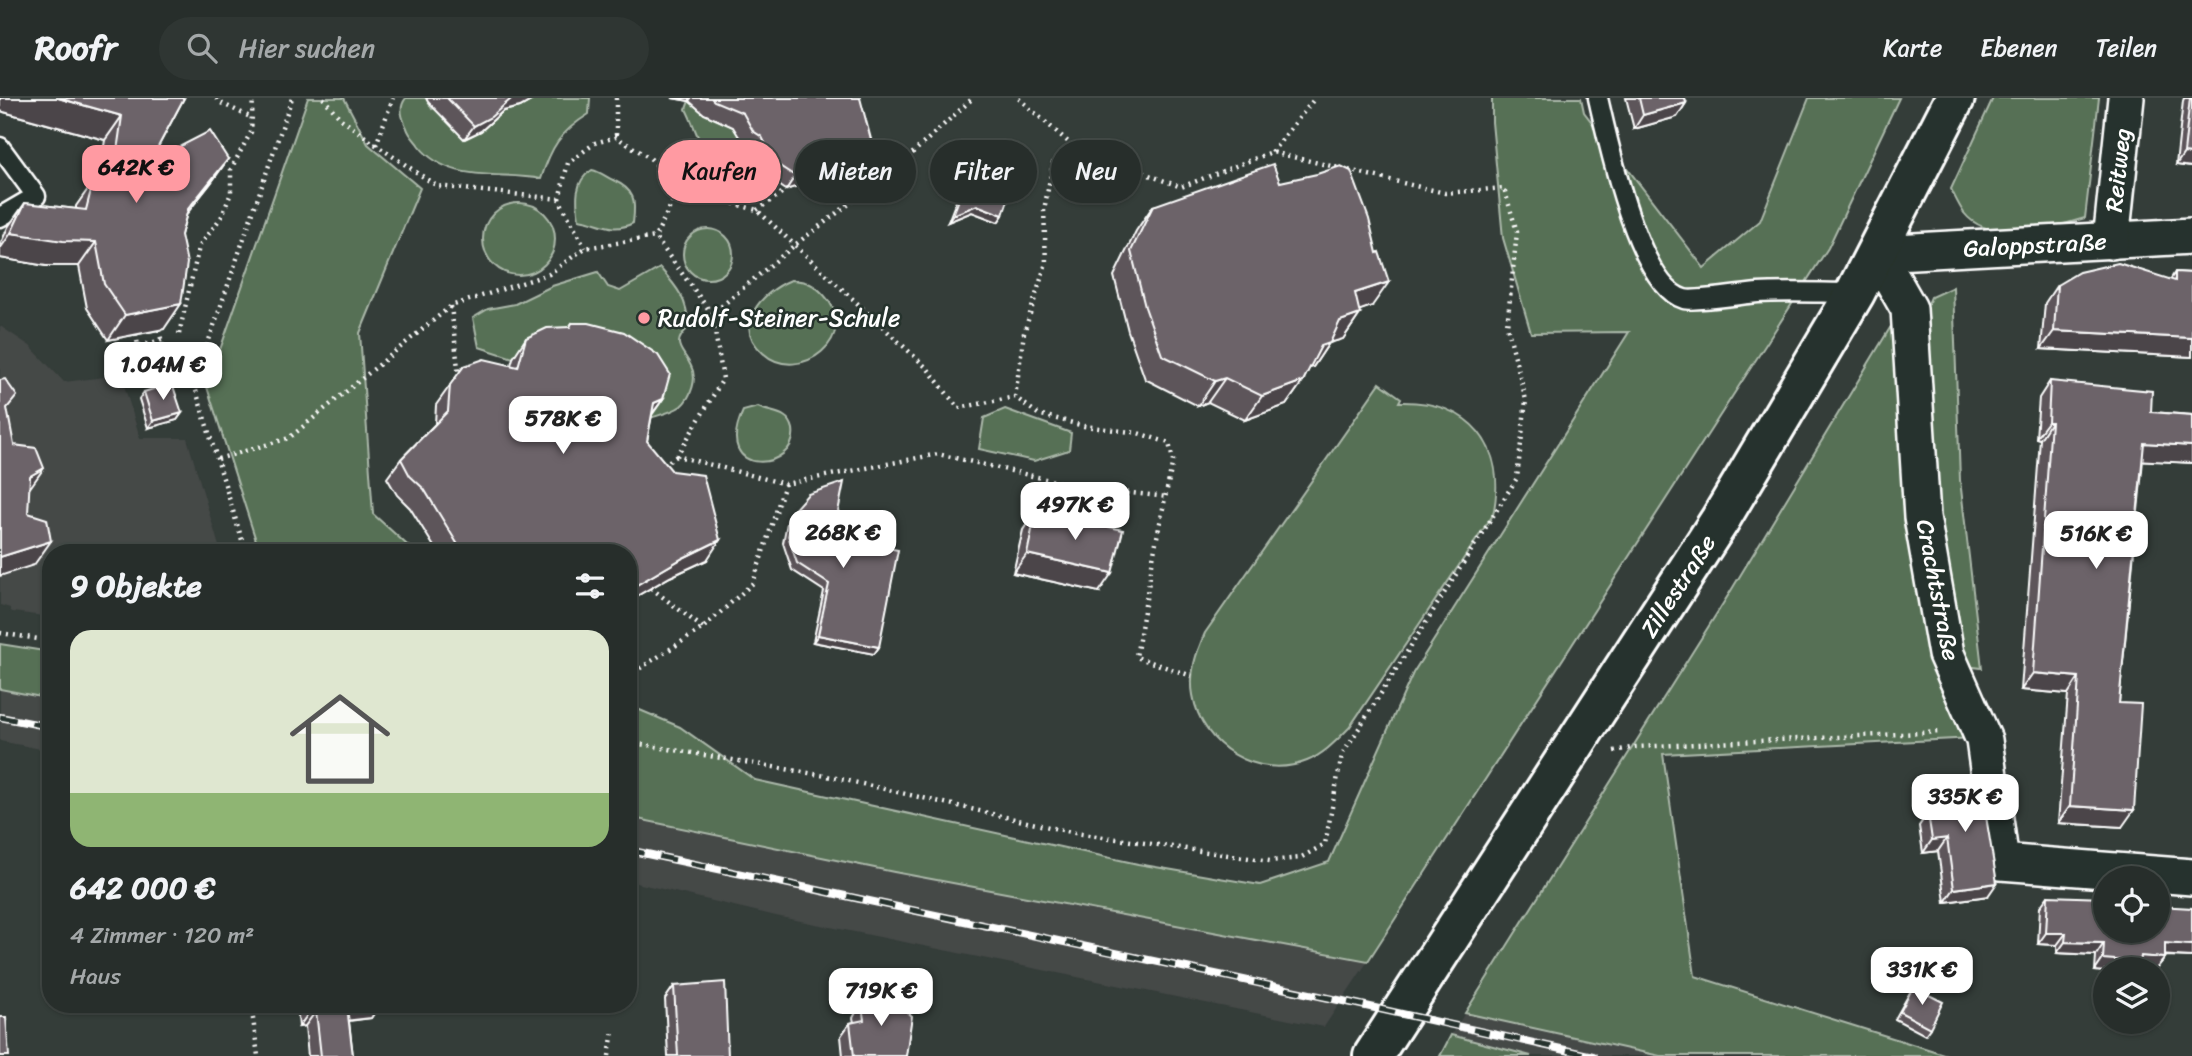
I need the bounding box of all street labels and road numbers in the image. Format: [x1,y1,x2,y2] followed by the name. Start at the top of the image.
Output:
[2093,126,2143,214] street label: Reitweg
[1962,220,2108,270] street label: Galoppstraße
[1904,516,1972,664] street label: Crachtstraße
[1629,526,1727,646] street label: Zillestraße

